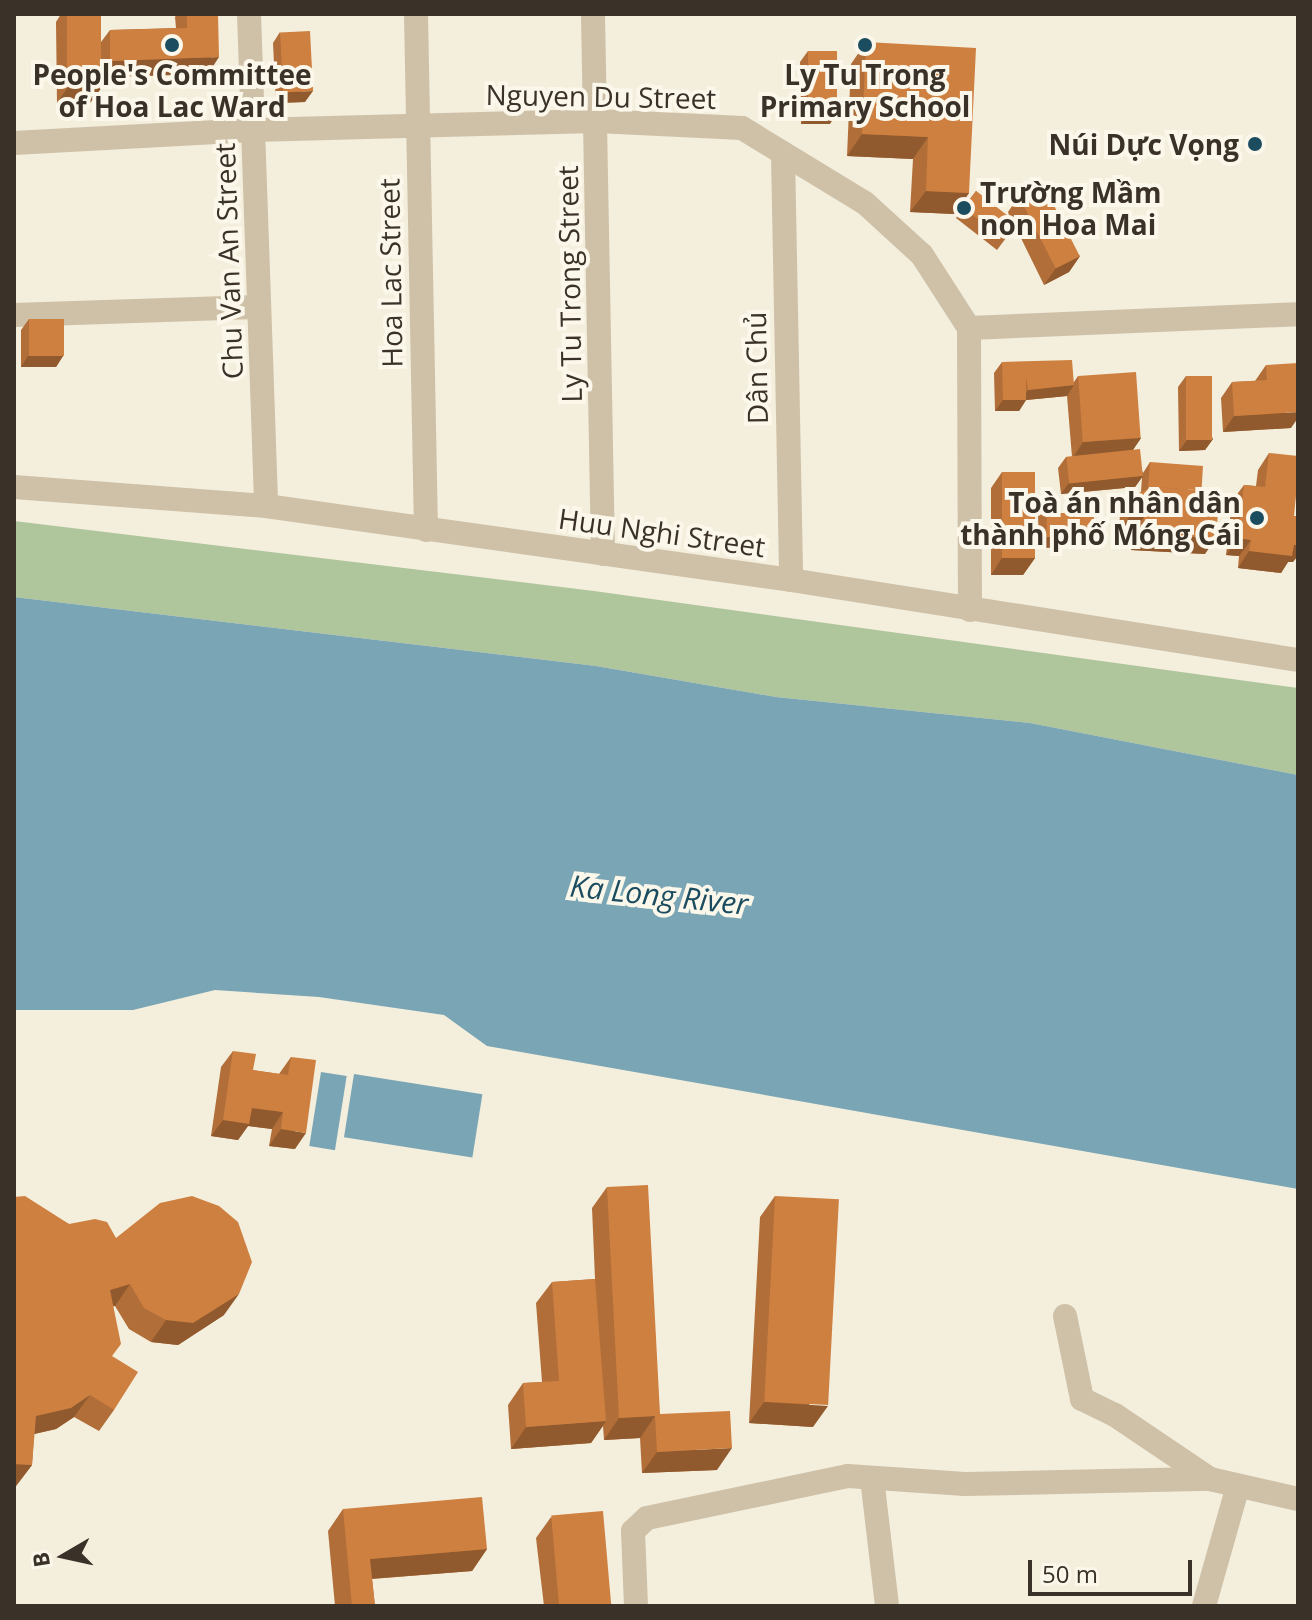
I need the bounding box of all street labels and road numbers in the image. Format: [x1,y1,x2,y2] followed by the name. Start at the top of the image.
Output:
[485,77,717,115] street label: Nguyen Du Street
[207,142,249,380] street label: Chu Van An Street
[550,165,588,403] street label: Ly Tu Trong Street
[372,178,408,368] street label: Hoa Lac Street
[738,312,774,424] street label: Dân Chủ
[557,501,767,563] street label: Huu Nghi Street

